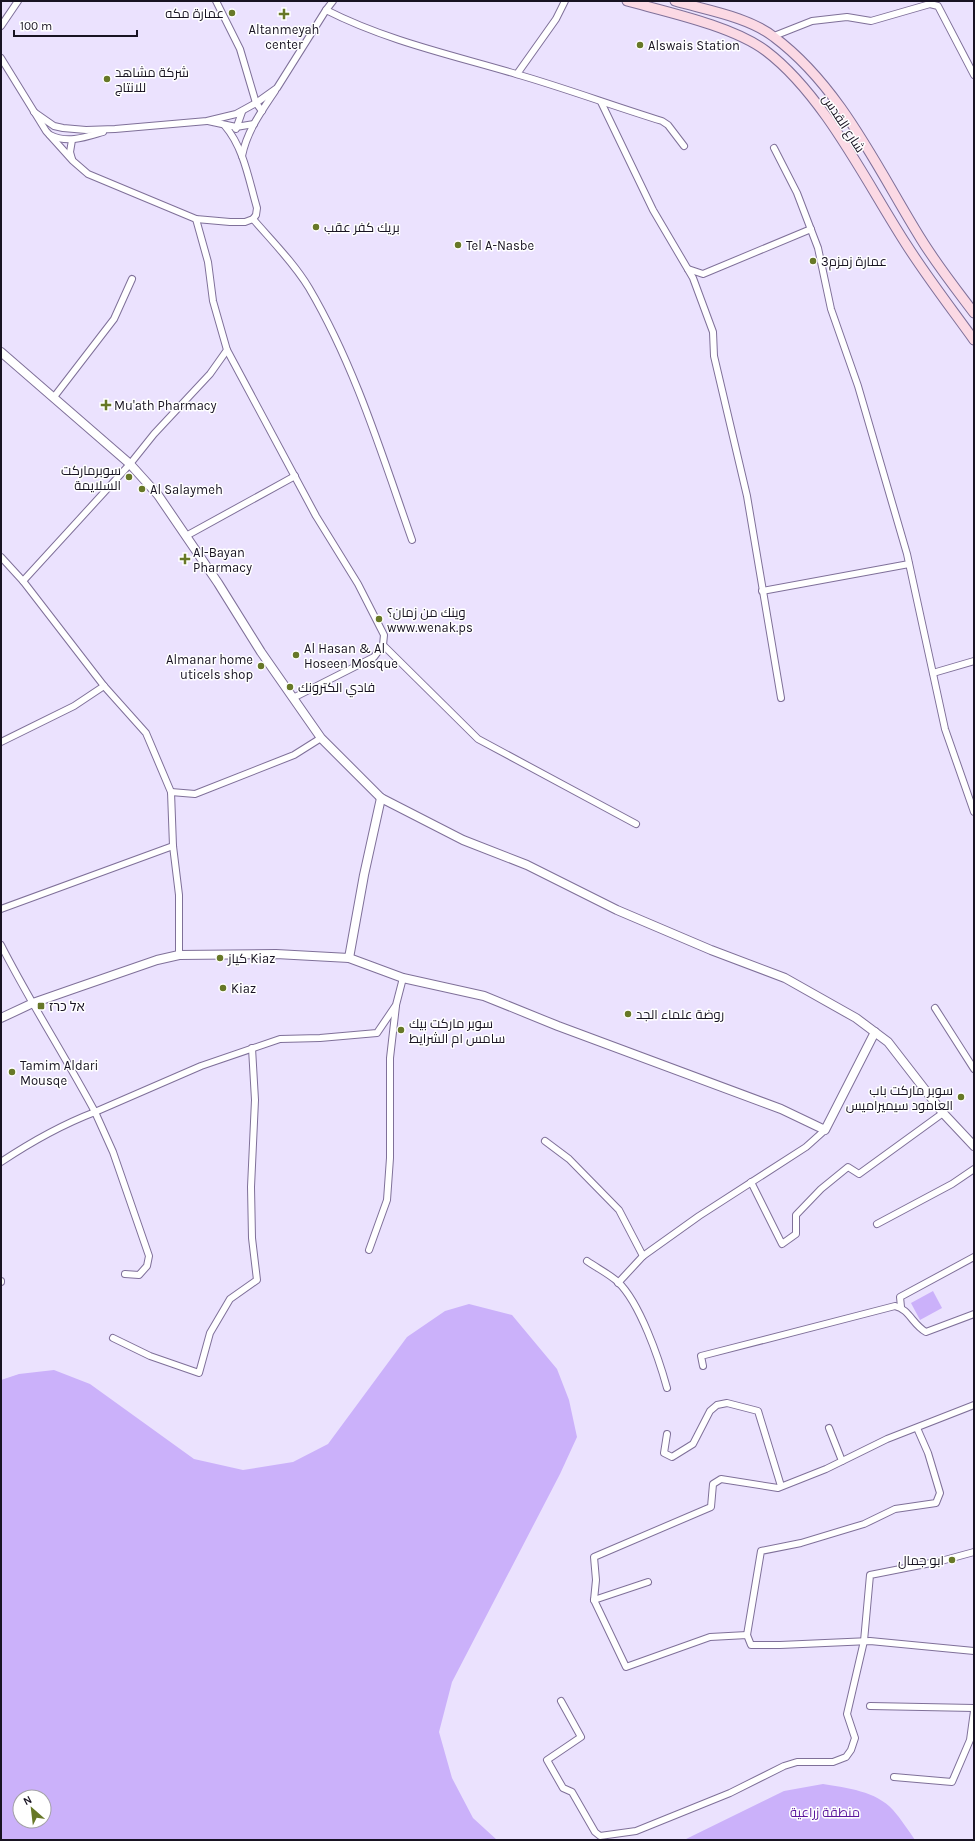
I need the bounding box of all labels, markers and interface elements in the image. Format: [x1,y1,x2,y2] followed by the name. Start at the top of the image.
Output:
[165,6,224,21] place label: عمارة مكه
[227,8,237,18] marker: عمارة مكه
[278,8,290,20] marker: Altanmeyah center
[14,12,137,38] scale bar
[20,19,52,33] text: 100 m
[249,22,319,52] place label: Altanmeyah center
[648,38,740,53] place label: Alswais Station
[635,40,645,50] marker: Alswais Station
[115,65,189,96] place label: شركة مشاهد للانتاج
[102,74,112,84] marker: شركة مشاهد للانتاج
[818,91,868,156] street label: شارع القدس
[324,220,400,235] place label: بريك كفر عقب
[311,222,321,232] marker: بريك كفر عقب
[466,238,535,253] place label: Tel A-Nasbe
[453,240,463,250] marker: Tel A-Nasbe
[821,254,887,271] place label: عمارة زمزم3
[808,256,818,266] marker: عمارة زمزم3
[114,398,217,413] place label: Mu'ath Pharmacy
[101,400,111,410] marker: Mu'ath Pharmacy
[61,463,121,493] place label: سوبرماركت السلايمة
[124,472,134,482] marker: سوبرماركت السلايمة
[150,482,223,497] place label: Al Salaymeh
[137,484,147,494] marker: Al Salaymeh
[193,545,252,575] place label: Al-Bayan Pharmacy
[180,554,190,564] marker: Al-Bayan Pharmacy
[387,605,473,635] place label: وينك من زمان؟ www.wenak.ps
[374,614,384,624] marker: وينك من زمان؟ www.wenak.ps
[304,641,398,672] place label: Al Hasan & Al Hoseen Mosque
[291,650,301,660] marker: Al Hasan & Al Hoseen Mosque
[166,652,253,682] place label: Almanar home uticels shop
[256,661,266,671] marker: Almanar home uticels shop
[298,680,375,698] place label: فادي الكترونك
[285,682,295,692] marker: فادي الكترونك
[227,951,275,966] place label: كياز Kiaz
[215,953,225,963] marker: كياز Kiaz
[231,981,256,996] place label: Kiaz
[218,983,228,993] marker: Kiaz
[49,999,85,1014] place label: אל כרז
[36,1001,46,1011] marker: אל כרז
[636,1007,724,1022] place label: روضة علماء الجد
[623,1009,633,1019] marker: روضة علماء الجد
[409,1016,505,1048] place label: سوبر ماركت بيك سامس ام الشرايط
[396,1025,406,1035] marker: سوبر ماركت بيك سامس ام الشرايط
[20,1058,98,1089] place label: Tamim Aldari Mousqe
[7,1067,17,1077] marker: Tamim Aldari Mousqe
[846,1083,953,1113] place label: سوبر ماركت باب العامود سيميراميس
[956,1092,966,1102] marker: سوبر ماركت باب العامود سيميراميس
[898,1553,944,1569] place label: ابو جمال
[947,1555,957,1565] marker: ابو جمال
[12,1789,52,1829] north arrow
[21,1793,34,1808] text: N
[790,1805,860,1820] park label: منطقة زراعية

